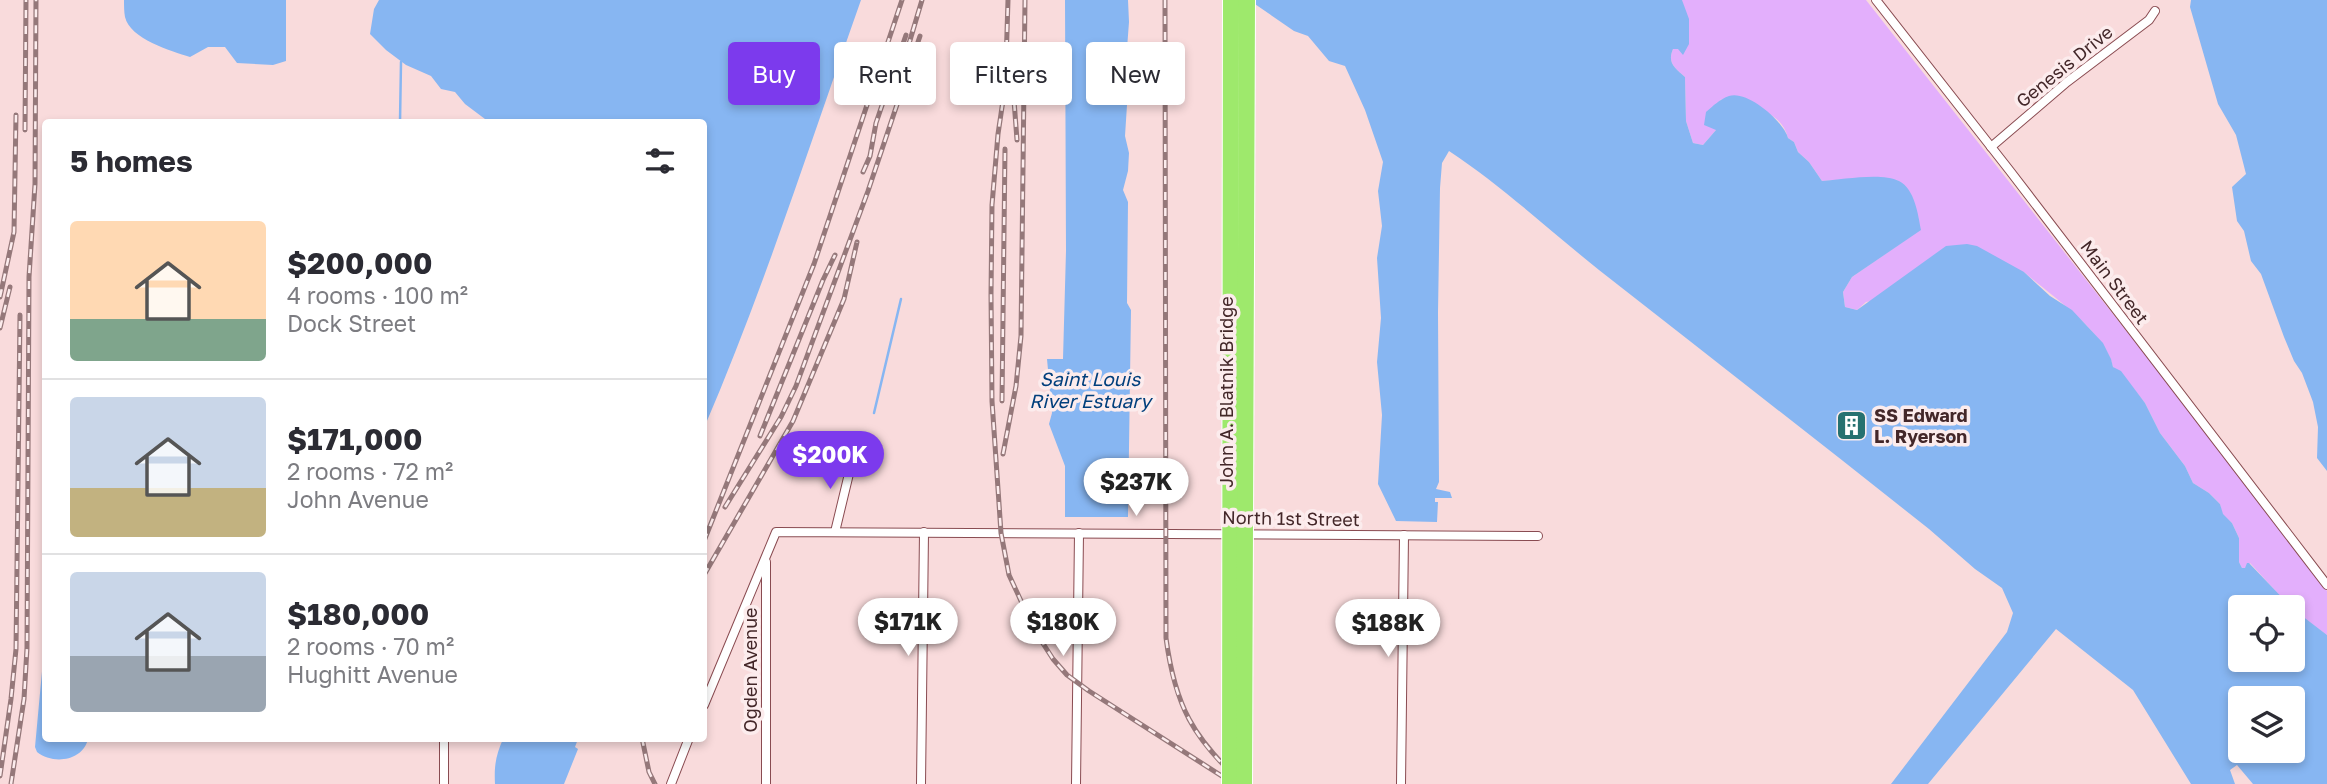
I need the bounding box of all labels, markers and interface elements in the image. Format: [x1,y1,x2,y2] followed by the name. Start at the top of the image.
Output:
[2011,20,2117,112] street label: Genesis Drive
[728,42,820,105] chip: Buy
[834,42,936,105] chip: Rent
[950,42,1072,105] chip: Filters
[1086,42,1185,105] chip: New
[641,142,679,180] icon: filters
[70,143,193,179] text: 5 homes
[2076,236,2154,328] street label: Main Street
[287,245,433,281] text: $200,000
[126,249,210,333] icon: home
[287,281,468,309] text: 4 rooms · 100 m²
[1215,296,1237,488] street label: John A. Blatnik Bridge
[287,309,416,337] text: Dock Street
[1029,367,1153,412] water label: Saint Louis River Estuary
[1874,404,1968,447] place label: SS Edward L. Ryerson
[1834,408,1868,442] building icon: SS Edward L. Ryerson
[287,421,422,457] text: $171,000
[126,425,210,509] icon: home
[781,432,879,491] pin: $200K
[792,440,868,468] text: $200K
[287,457,453,485] text: 2 rooms · 72 m²
[1087,458,1185,518] pin: $237K
[1100,467,1172,495] text: $237K
[287,485,429,513] text: John Avenue
[1222,506,1360,530] street label: North 1st Street
[2228,595,2305,763] map controls
[2228,595,2305,672] button: locate
[287,596,429,632] text: $180,000
[859,598,957,658] pin: $171K
[1014,598,1112,658] pin: $180K
[126,600,210,684] icon: home
[1339,600,1437,659] pin: $188K
[739,607,761,733] street label: Ogden Avenue
[874,607,942,635] text: $171K
[1026,607,1100,635] text: $180K
[1351,608,1425,636] text: $188K
[287,632,454,660] text: 2 rooms · 70 m²
[287,660,458,688] text: Hughitt Avenue
[2228,686,2305,763] button: layers

